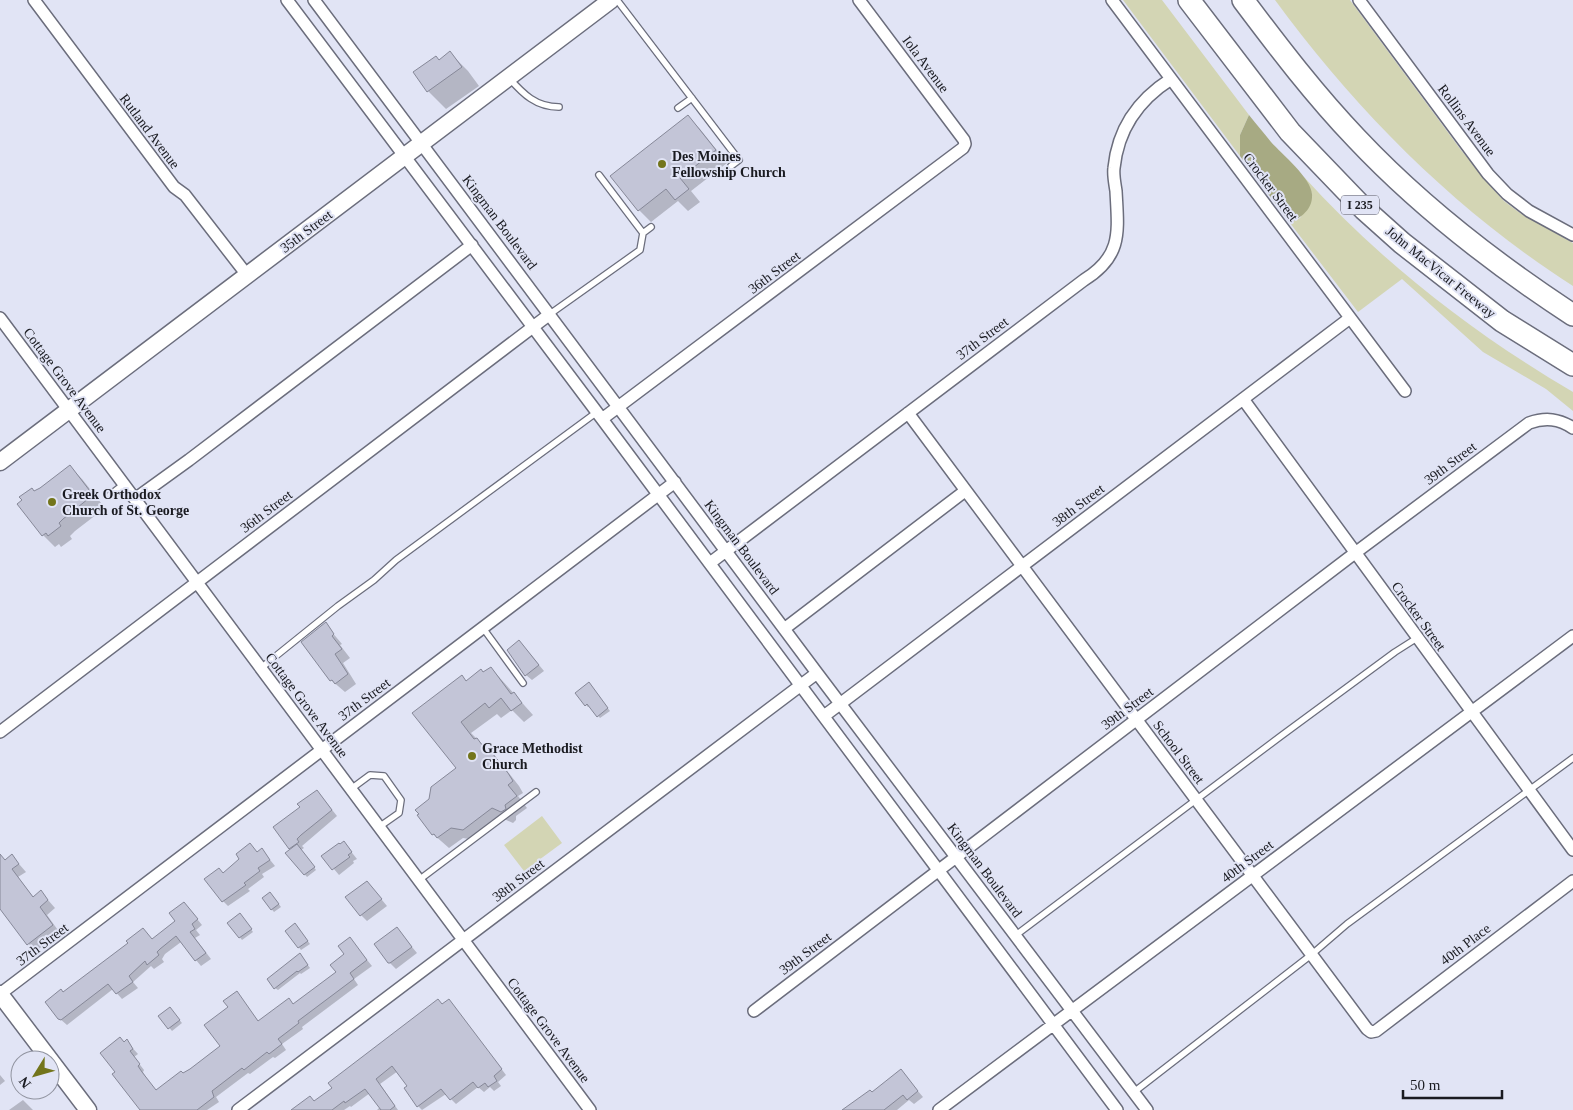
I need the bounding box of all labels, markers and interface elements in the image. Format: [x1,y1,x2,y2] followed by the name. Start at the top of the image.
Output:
[899,33,952,96] street label: Iola Avenue
[1435,82,1498,159] street label: Rollins Avenue
[117,91,183,172] street label: Rutland Avenue
[672,149,786,180] place label: Des Moines Fellowship Church
[1240,150,1301,224] street label: Crocker Street
[656,158,668,170] marker: Des Moines Fellowship Church
[459,172,540,272] street label: Kingman Boulevard
[1341,196,1379,214] road number: I 235
[277,207,335,256] street label: 35th Street
[1383,224,1499,321] street label: John MacVicar Freeway
[745,248,803,297] street label: 36th Street
[953,314,1011,363] street label: 37th Street
[20,325,109,436] street label: Cottage Grove Avenue
[1421,439,1479,488] street label: 39th Street
[1049,481,1107,530] street label: 38th Street
[62,487,189,518] place label: Greek Orthodox Church of St. George
[237,487,295,536] street label: 36th Street
[46,496,58,508] marker: Greek Orthodox Church of St. George
[701,497,782,597] street label: Kingman Boulevard
[1389,579,1449,654] street label: Crocker Street
[262,650,351,761] street label: Cottage Grove Avenue
[335,675,393,724] street label: 37th Street
[1098,684,1156,733] street label: 39th Street
[1150,718,1207,787] street label: School Street
[482,741,583,772] place label: Grace Methodist Church
[466,750,478,762] marker: Grace Methodist Church
[944,820,1025,920] street label: Kingman Boulevard
[1218,837,1276,886] street label: 40th Street
[489,856,547,905] street label: 38th Street
[13,920,71,969] street label: 37th Street
[1437,921,1493,968] street label: 40th Place
[776,929,834,978] street label: 39th Street
[504,975,593,1086] street label: Cottage Grove Avenue
[10,1050,60,1100] north arrow
[1403,1068,1502,1100] scale bar
[16,1074,34,1091] text: N
[1410,1077,1441,1093] text: 50 m

